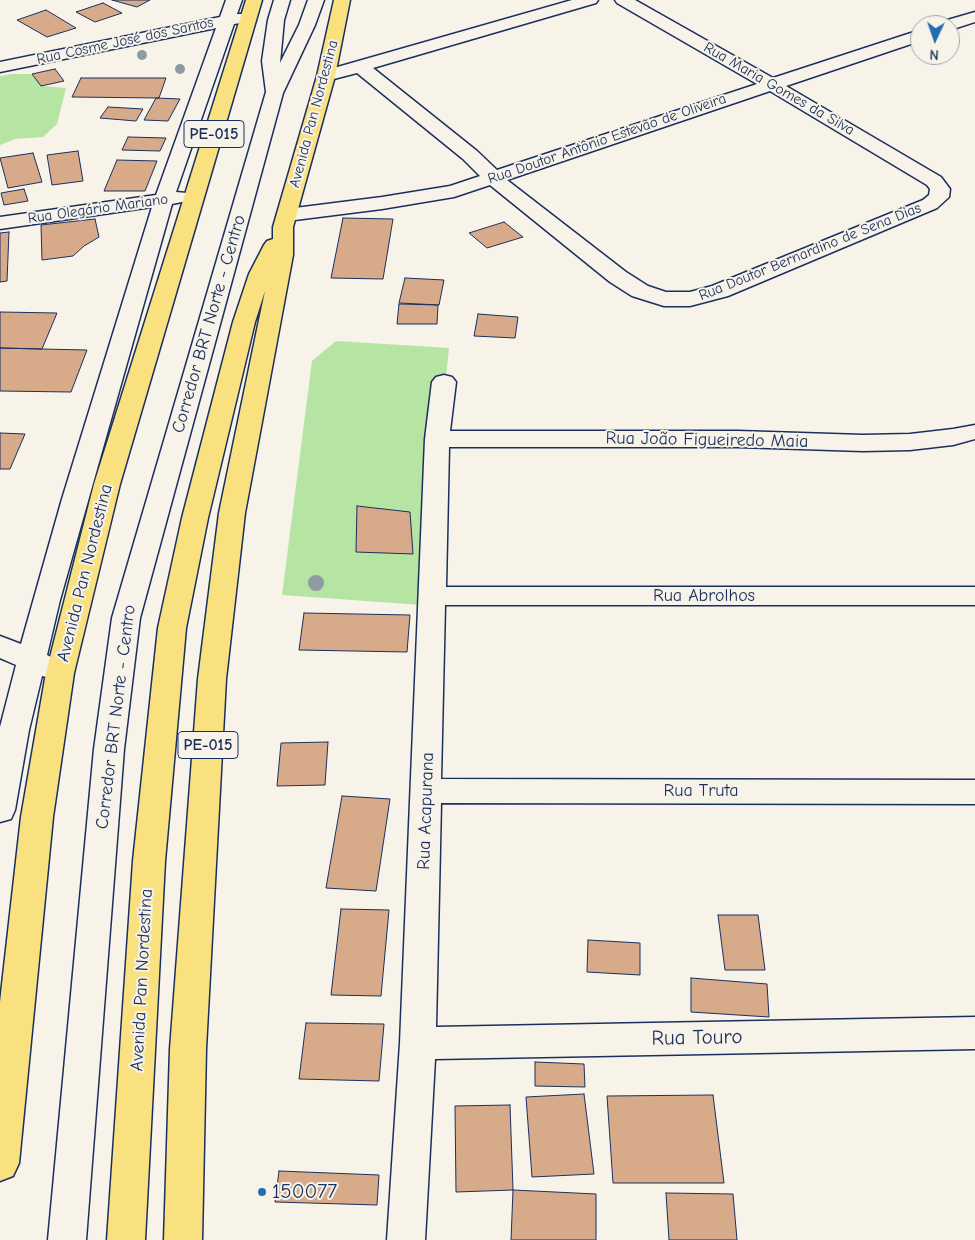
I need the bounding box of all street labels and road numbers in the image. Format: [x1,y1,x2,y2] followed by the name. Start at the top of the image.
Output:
[35,13,215,69] street label: Rua Cosme José dos Santos
[286,38,342,190] street label: Avenida Pan Nordestina
[700,38,858,140] street label: Rua Maria Gomes da Silva
[485,90,729,188] street label: Rua Doutor Antônio Estevão de Oliveira
[184,120,244,148] road number: PE-015
[27,190,169,228] street label: Rua Olegário Mariano
[696,199,924,305] street label: Rua Doutor Bernardino de Sena Dias
[167,212,251,436] street label: Corredor BRT Norte - Centro
[605,427,809,453] street label: Rua João Figueiredo Maia
[52,482,118,664] street label: Avenida Pan Nordestina
[653,585,755,607] street label: Rua Abrolhos
[92,604,140,830] street label: Corredor BRT Norte - Centro
[178,732,238,758] road number: PE-015
[413,752,439,870] street label: Rua Acapurana
[664,780,738,802] street label: Rua Truta
[126,888,158,1072] street label: Avenida Pan Nordestina
[651,1025,743,1051] street label: Rua Touro

